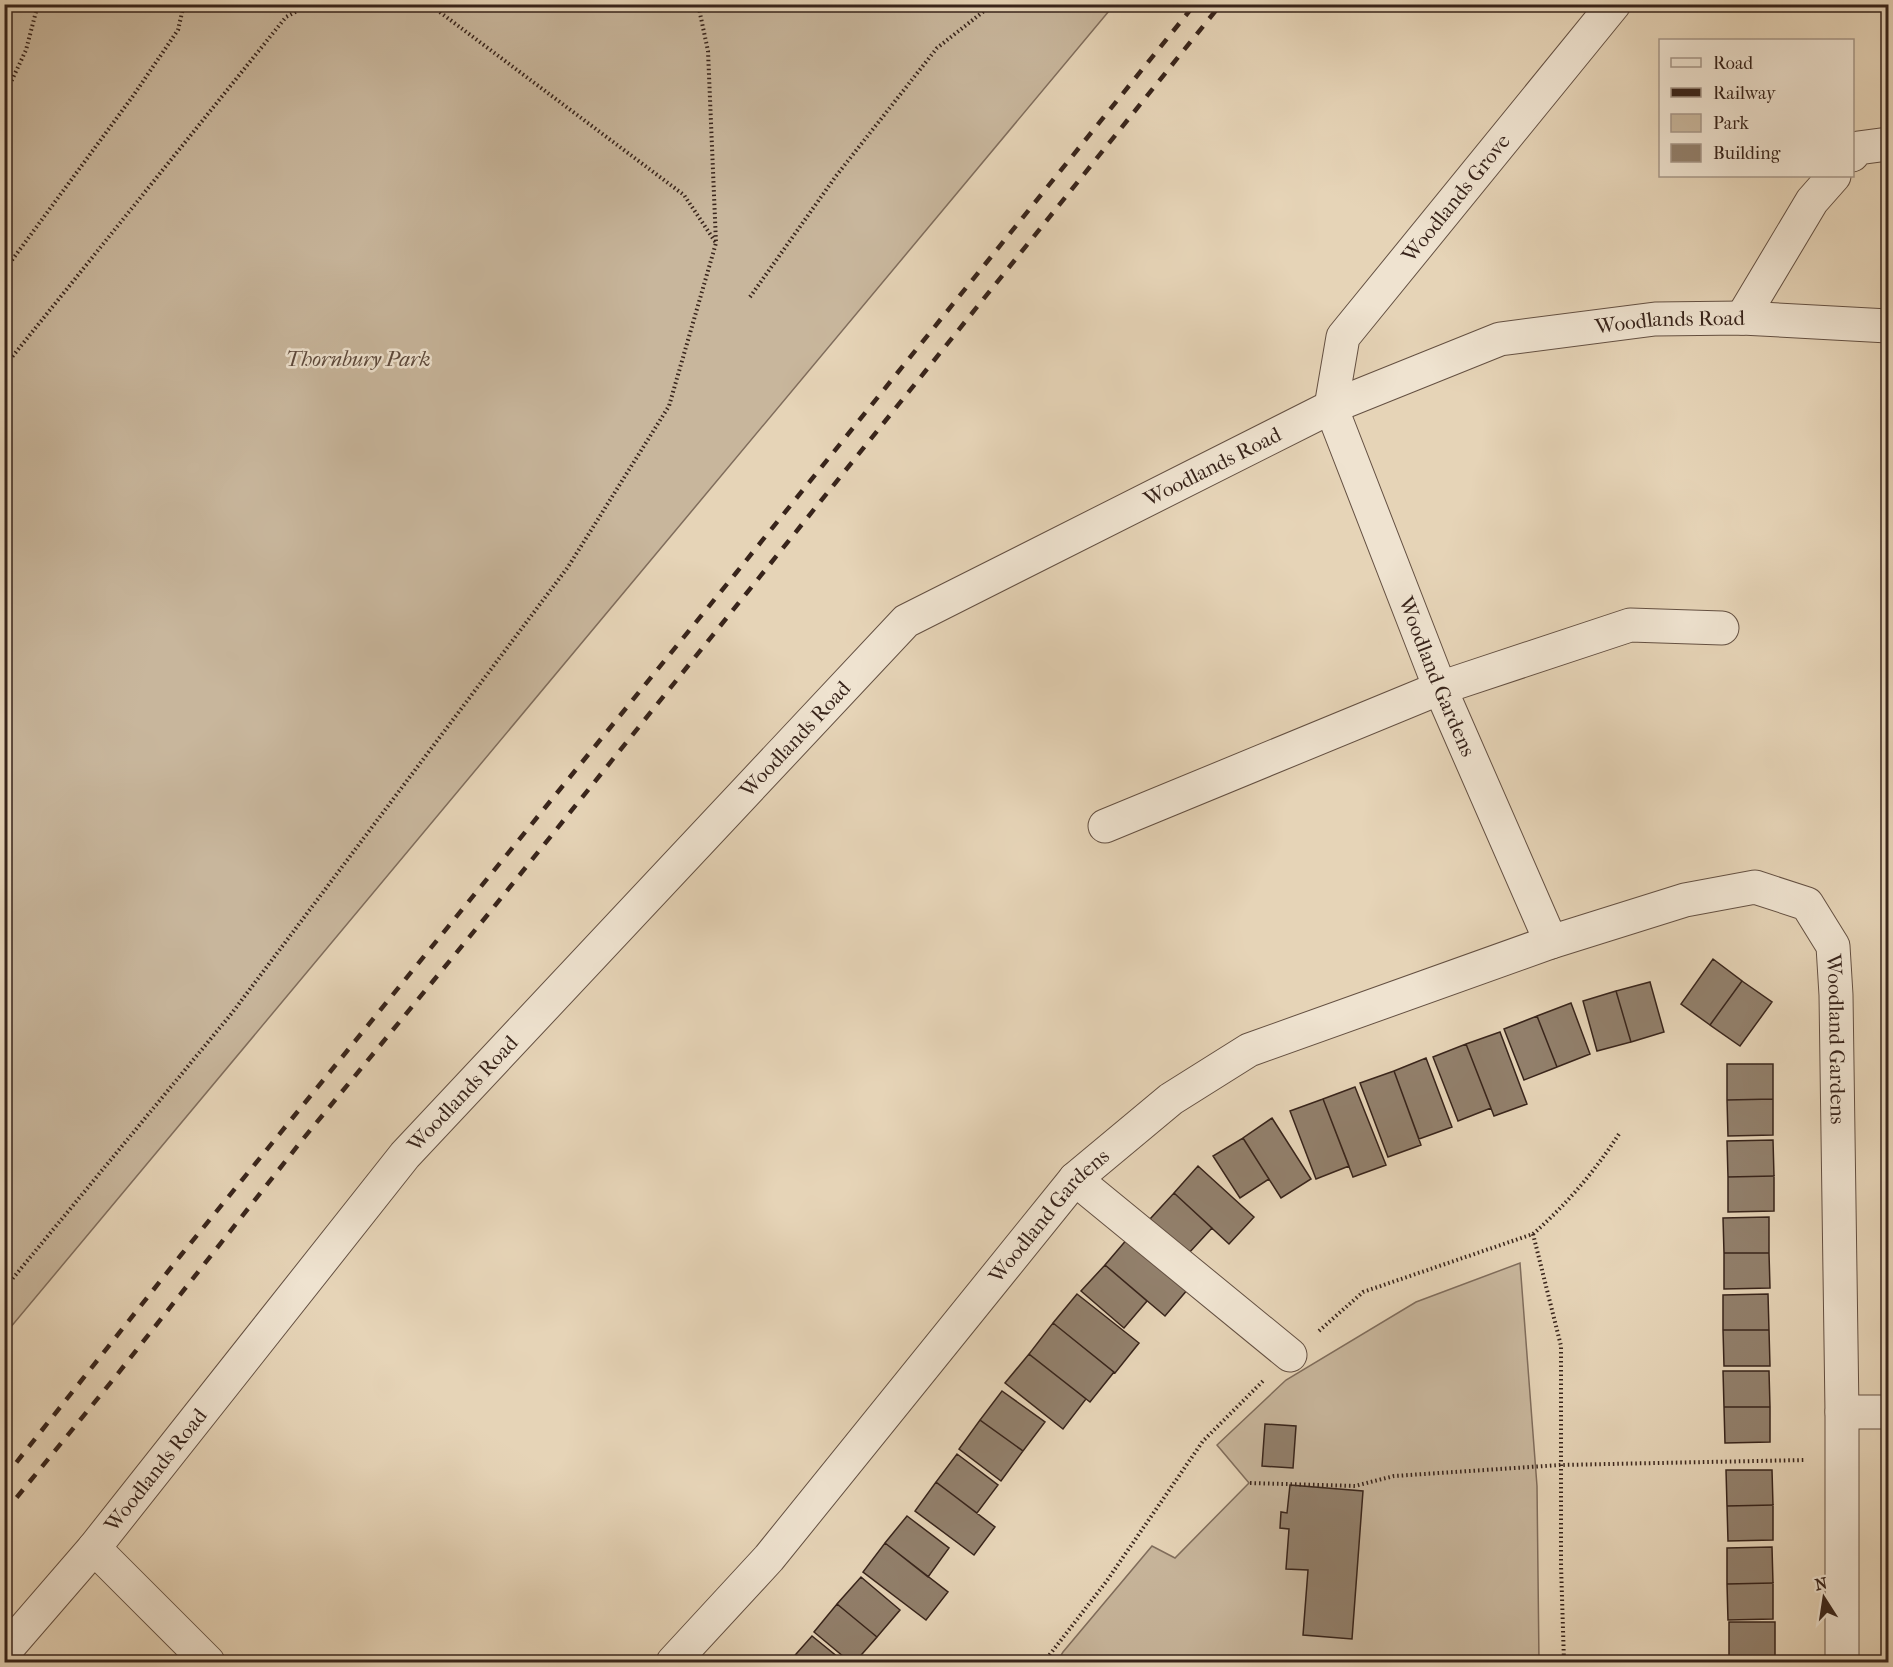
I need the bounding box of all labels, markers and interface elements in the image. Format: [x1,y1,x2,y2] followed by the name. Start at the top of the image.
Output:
[1659,39,1854,177] legend
[1713,53,1753,74] text: Road
[1713,83,1777,104] text: Railway
[1713,113,1750,134] text: Park
[1396,129,1515,268] street label: Woodlands Grove
[1713,143,1781,164] text: Building
[1593,306,1746,339] street label: Woodlands Road
[285,347,431,371] park label: Thornbury Park
[1139,422,1285,512] street label: Woodlands Road
[1393,592,1481,760] street label: Woodland Gardens
[734,676,856,803] street label: Woodlands Road
[1821,952,1850,1125] street label: Woodland Gardens
[402,1030,523,1157] street label: Woodlands Road
[983,1144,1114,1288] street label: Woodland Gardens
[99,1403,212,1537] street label: Woodlands Road
[1794,1568,1854,1628] north arrow
[1813,1573,1830,1594] text: N

